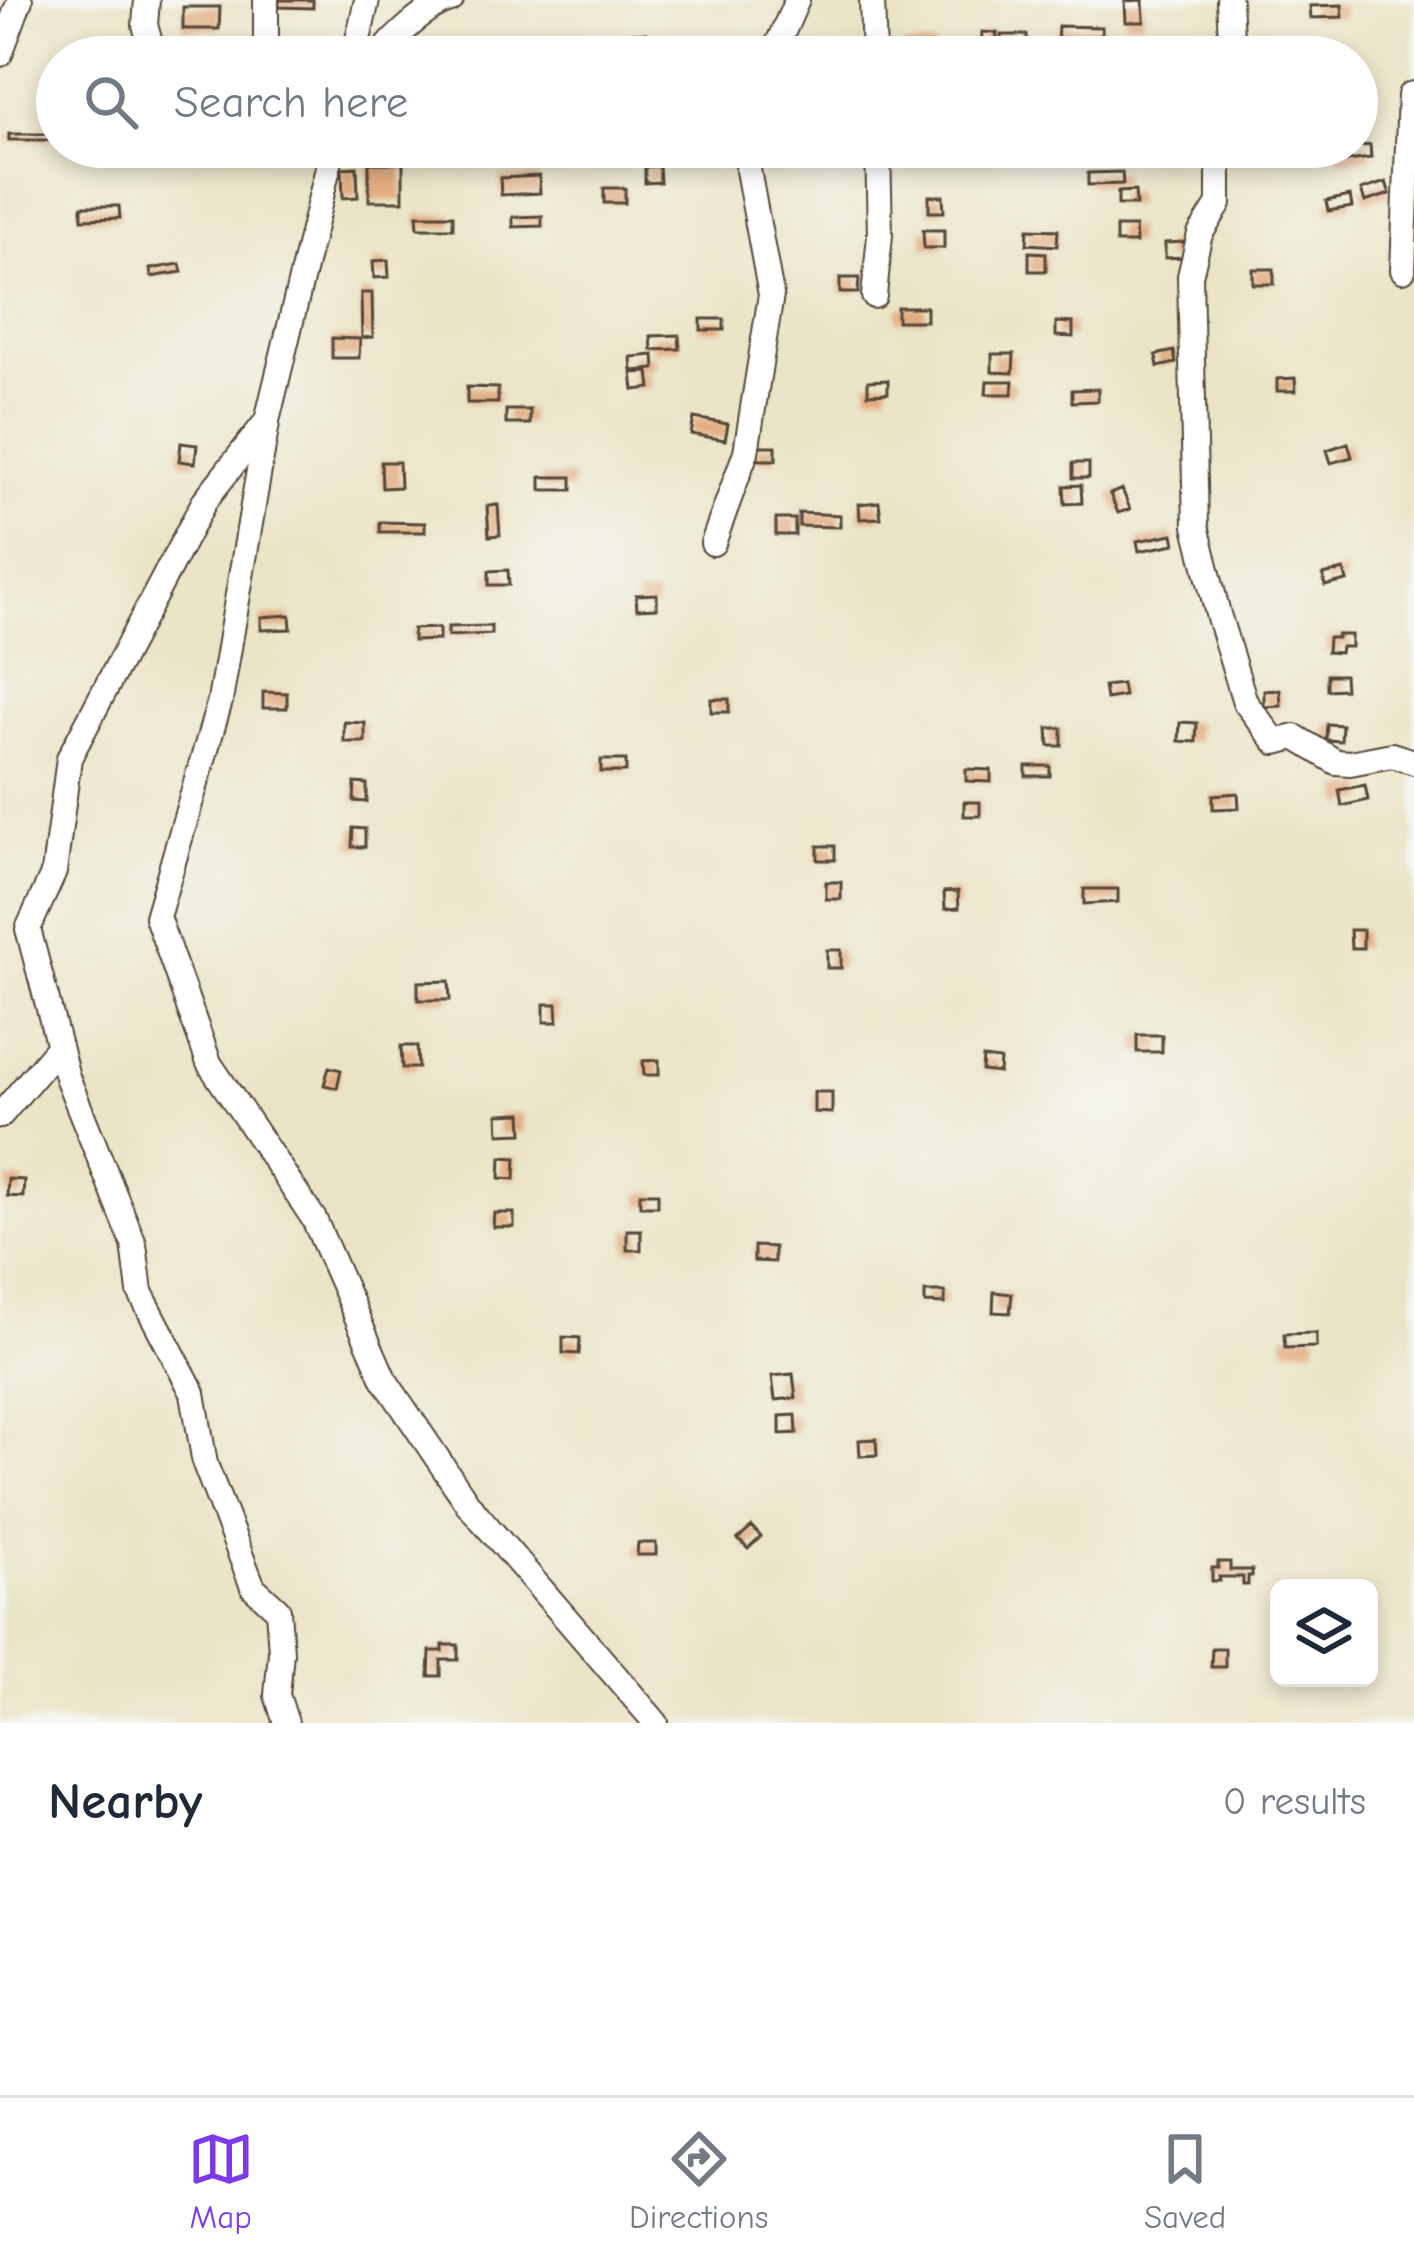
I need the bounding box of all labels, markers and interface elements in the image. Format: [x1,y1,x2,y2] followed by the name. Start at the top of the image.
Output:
[36,36,1378,168] search box
[78,69,144,135] icon: search
[174,76,408,128] text: Search here
[1270,1579,1378,1687] map controls
[1270,1579,1378,1687] button: layers
[48,1772,202,1831] text: Nearby
[1223,1779,1366,1824] text: 0 results
[188,2126,254,2236] tab: Map
[629,2126,769,2236] tab: Directions
[1144,2126,1226,2236] tab: Saved

